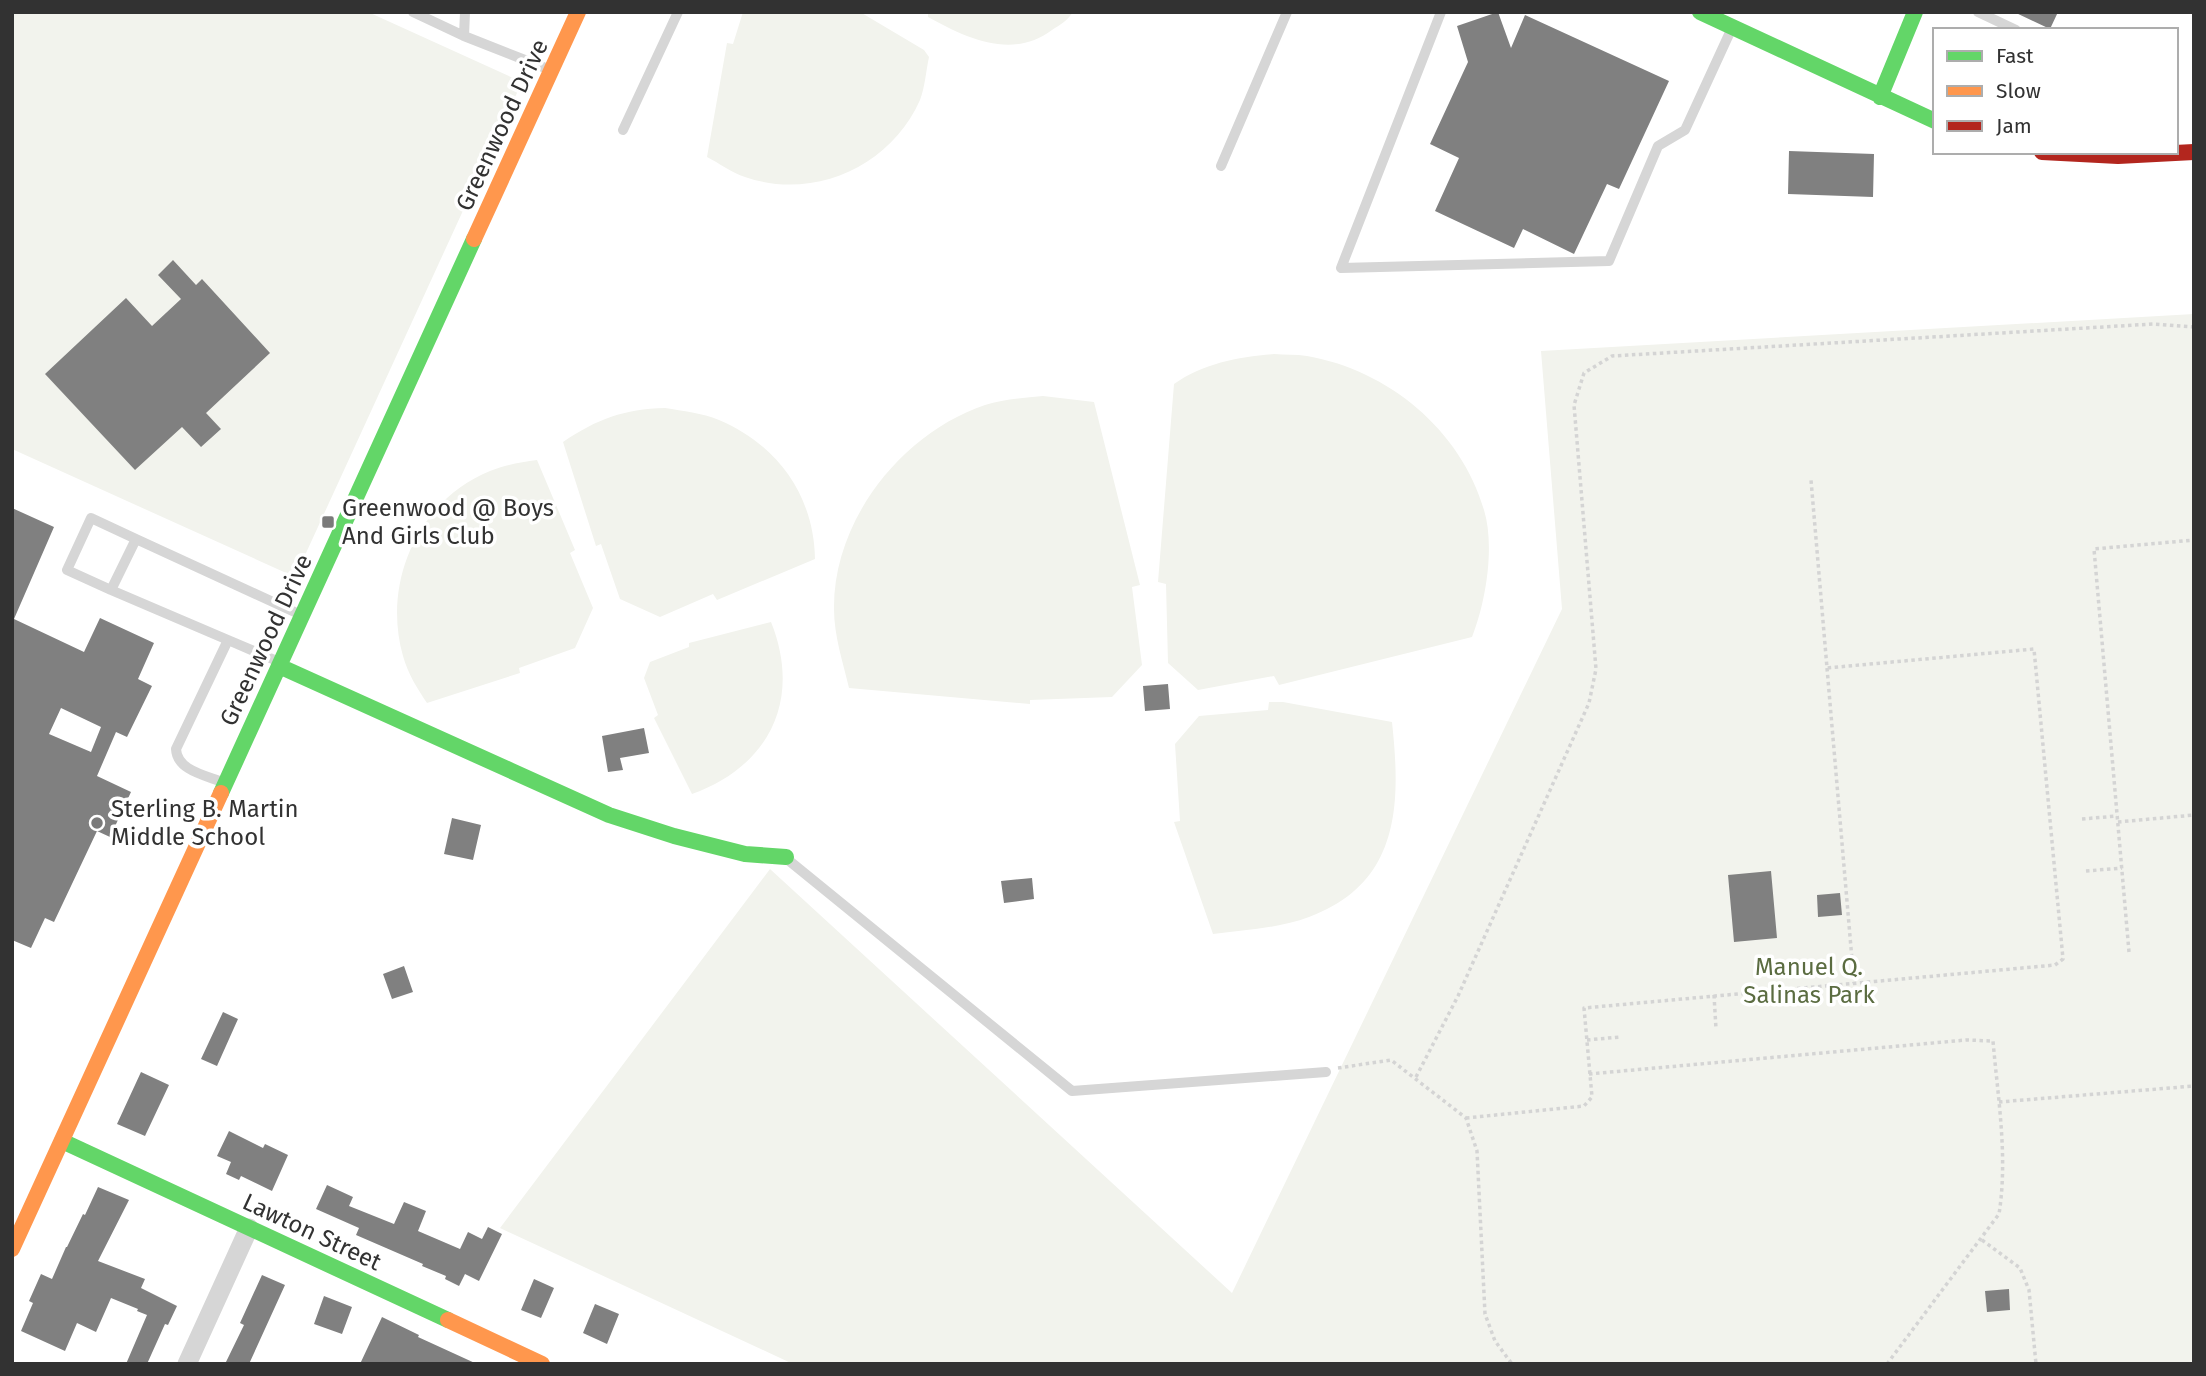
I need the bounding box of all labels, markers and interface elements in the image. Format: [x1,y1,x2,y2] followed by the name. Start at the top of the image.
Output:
[1933,28,2178,154] legend
[450,35,554,215] street label: Greenwood Drive
[1996,43,2034,69] text: Fast
[1996,78,2041,104] text: Slow
[1996,113,2032,139] text: Jam
[342,494,554,550] place label: Greenwood @ Boys And Girls Club
[320,514,336,530] marker: Greenwood @ Boys And Girls Club
[214,550,318,730] street label: Greenwood Drive
[111,795,299,851] place label: Sterling B. Martin Middle School
[89,815,105,831] marker: Sterling B. Martin Middle School
[1743,953,1875,1009] park label: Manuel Q. Salinas Park
[238,1188,386,1276] street label: Lawton Street

